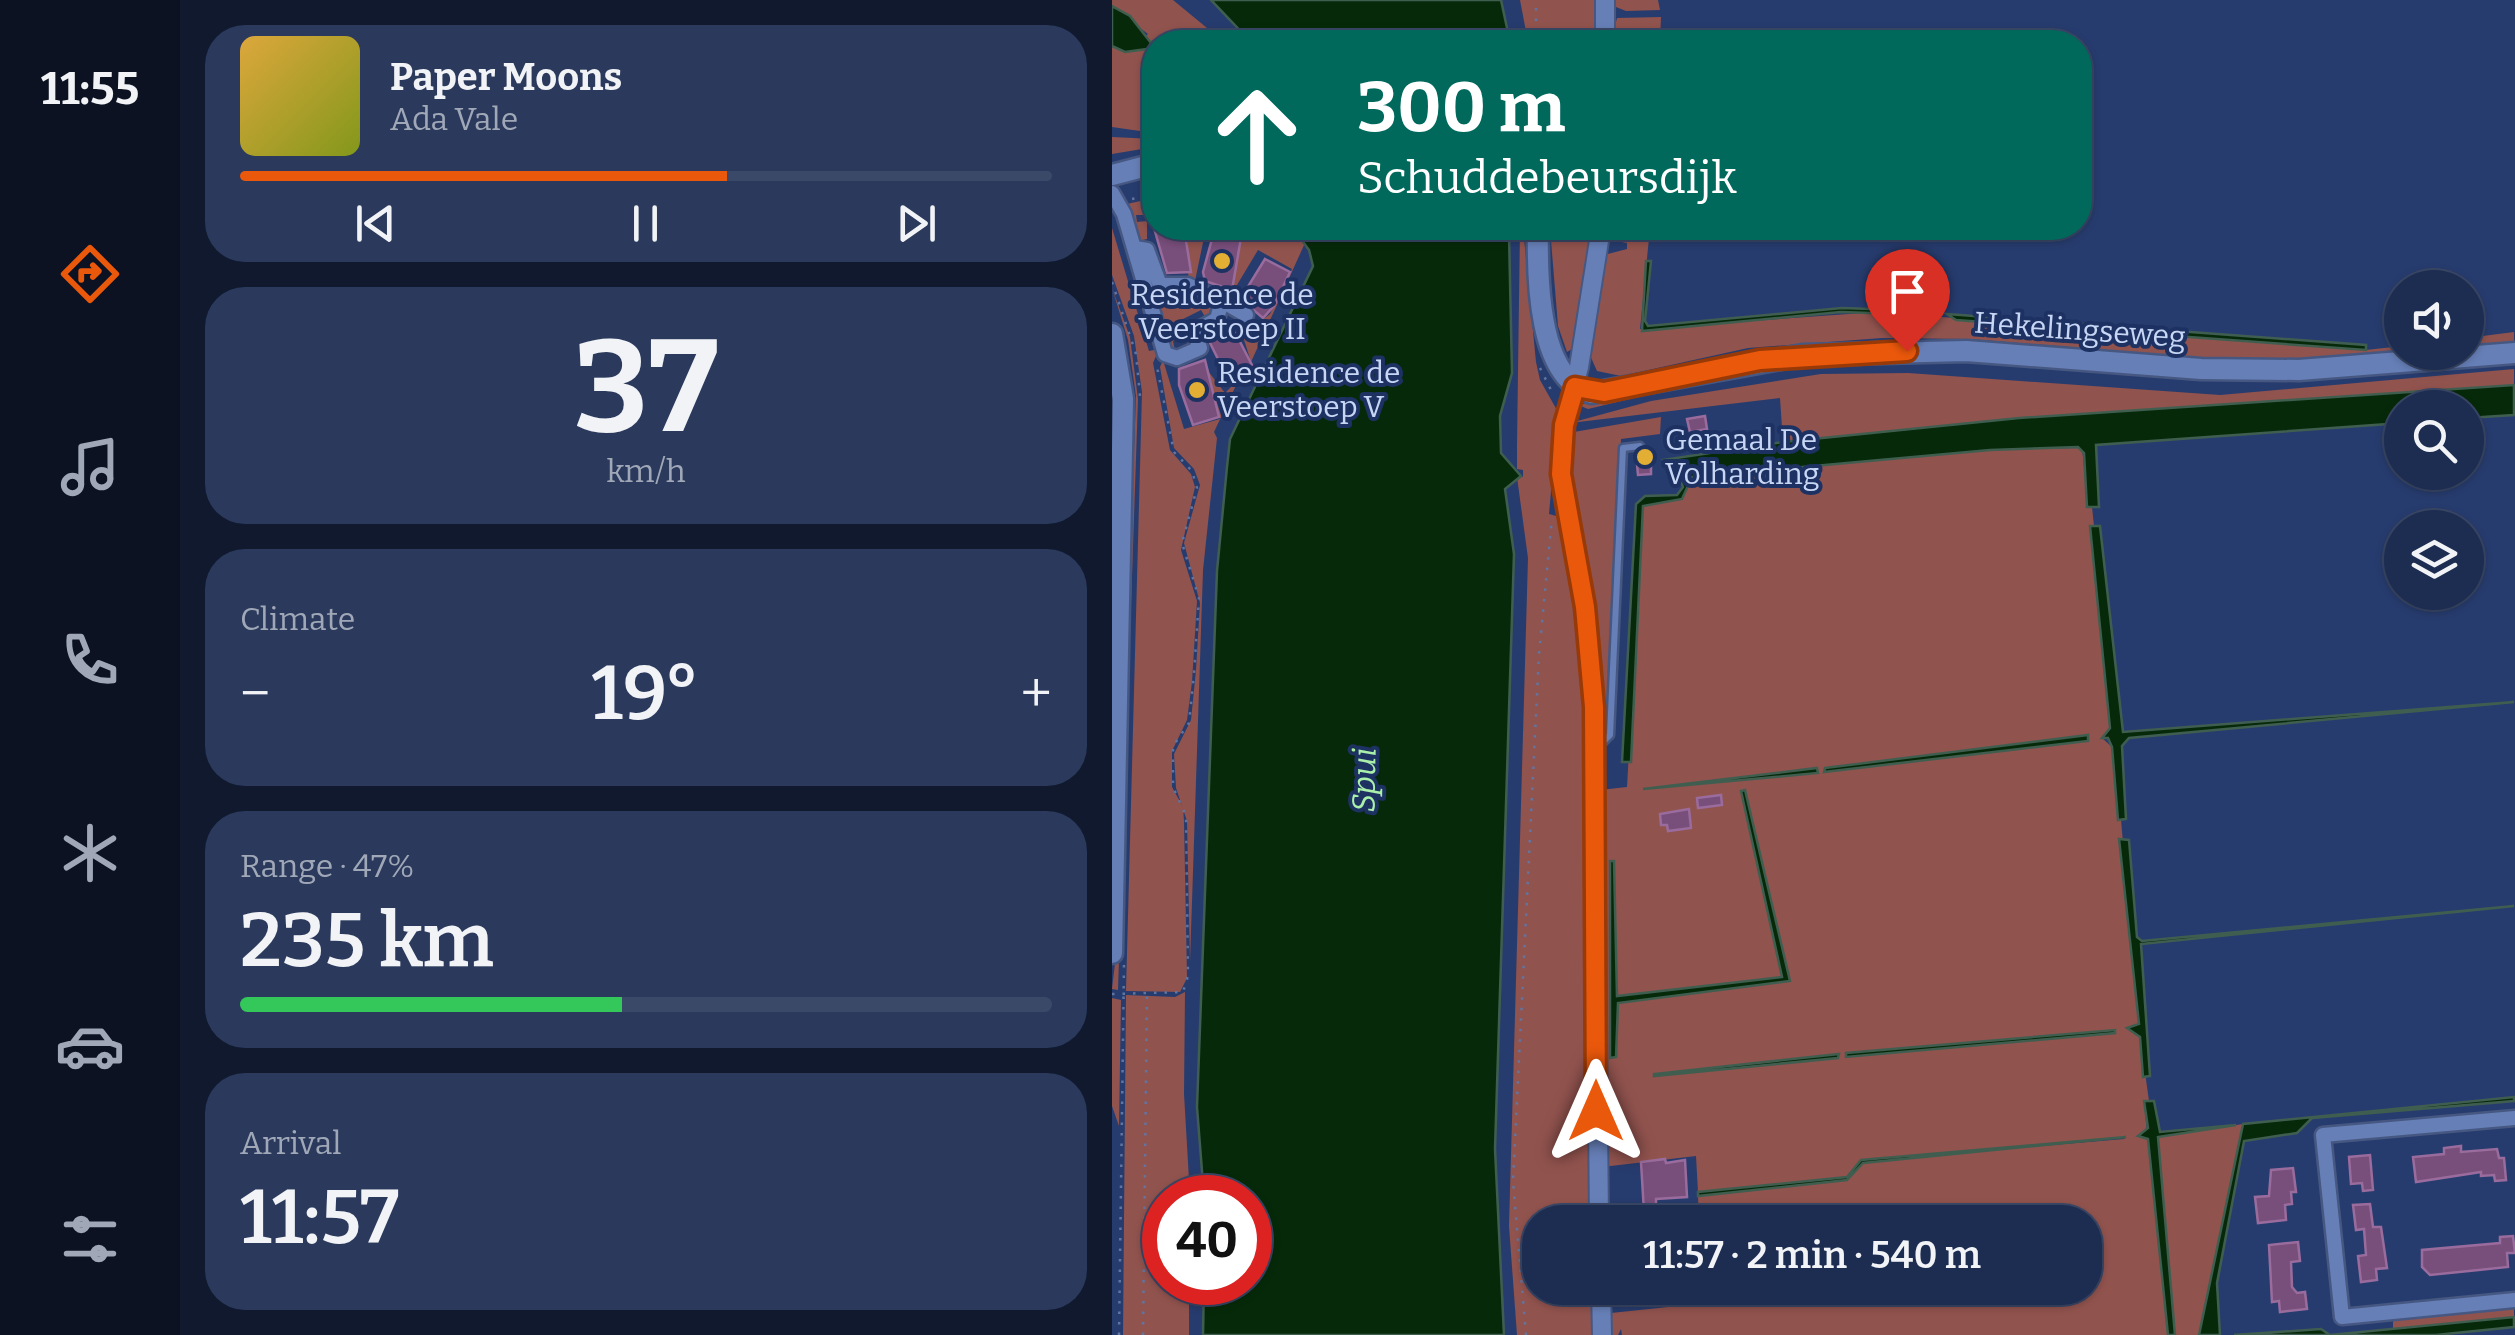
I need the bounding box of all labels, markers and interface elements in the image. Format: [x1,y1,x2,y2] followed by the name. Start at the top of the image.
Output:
[390,54,622,100] text: Paper Moons
[41,62,139,116] text: 11:55
[1357,66,1566,150] text: 300 m
[1192,70,1322,200] icon: ahead
[390,100,518,138] text: Ada Vale
[1357,151,1737,205] text: Schuddebeursdijk
[348,196,403,251] icon: previous
[618,196,673,251] icon: pause
[889,196,944,251] icon: next
[55,239,125,309] icon: directions
[1865,249,1950,352] pin
[1211,250,1233,272] marker: Residence de Veerstoep II
[1880,264,1935,319] icon: arrive
[2384,270,2484,610] map controls
[2384,270,2484,370] button: sound
[1130,277,1314,347] place label: Residence de Veerstoep II
[1973,305,2187,355] street label: Hekelingseweg
[574,309,718,465] text: 37
[1217,355,1400,425] place label: Residence de Veerstoep V
[1186,379,1208,401] marker: Residence de Veerstoep V
[2384,390,2484,490] button: search
[1665,422,1820,492] place label: Gemaal De Volharding
[55,432,125,502] icon: music
[1634,446,1656,468] marker: Gemaal De Volharding
[606,452,686,490] text: km/h
[2384,510,2484,610] button: layers
[240,600,355,638] text: Climate
[55,625,125,695] icon: phone
[591,649,700,739] text: 19°
[240,661,270,727] text: −
[1021,661,1052,727] text: +
[1344,747,1384,813] water label: Spui
[55,818,125,888] icon: climate
[240,847,414,885] text: Range · 47%
[240,896,494,986] text: 235 km
[55,1011,125,1081] icon: car
[1544,1059,1648,1163] position arrow
[240,1124,341,1162] text: Arrival
[240,1173,399,1263] text: 11:57
[1142,1175,1272,1305] speed limit sign: 40
[55,1204,125,1274] icon: filters
[1643,1232,1981,1278] text: 11:57 · 2 min · 540 m

